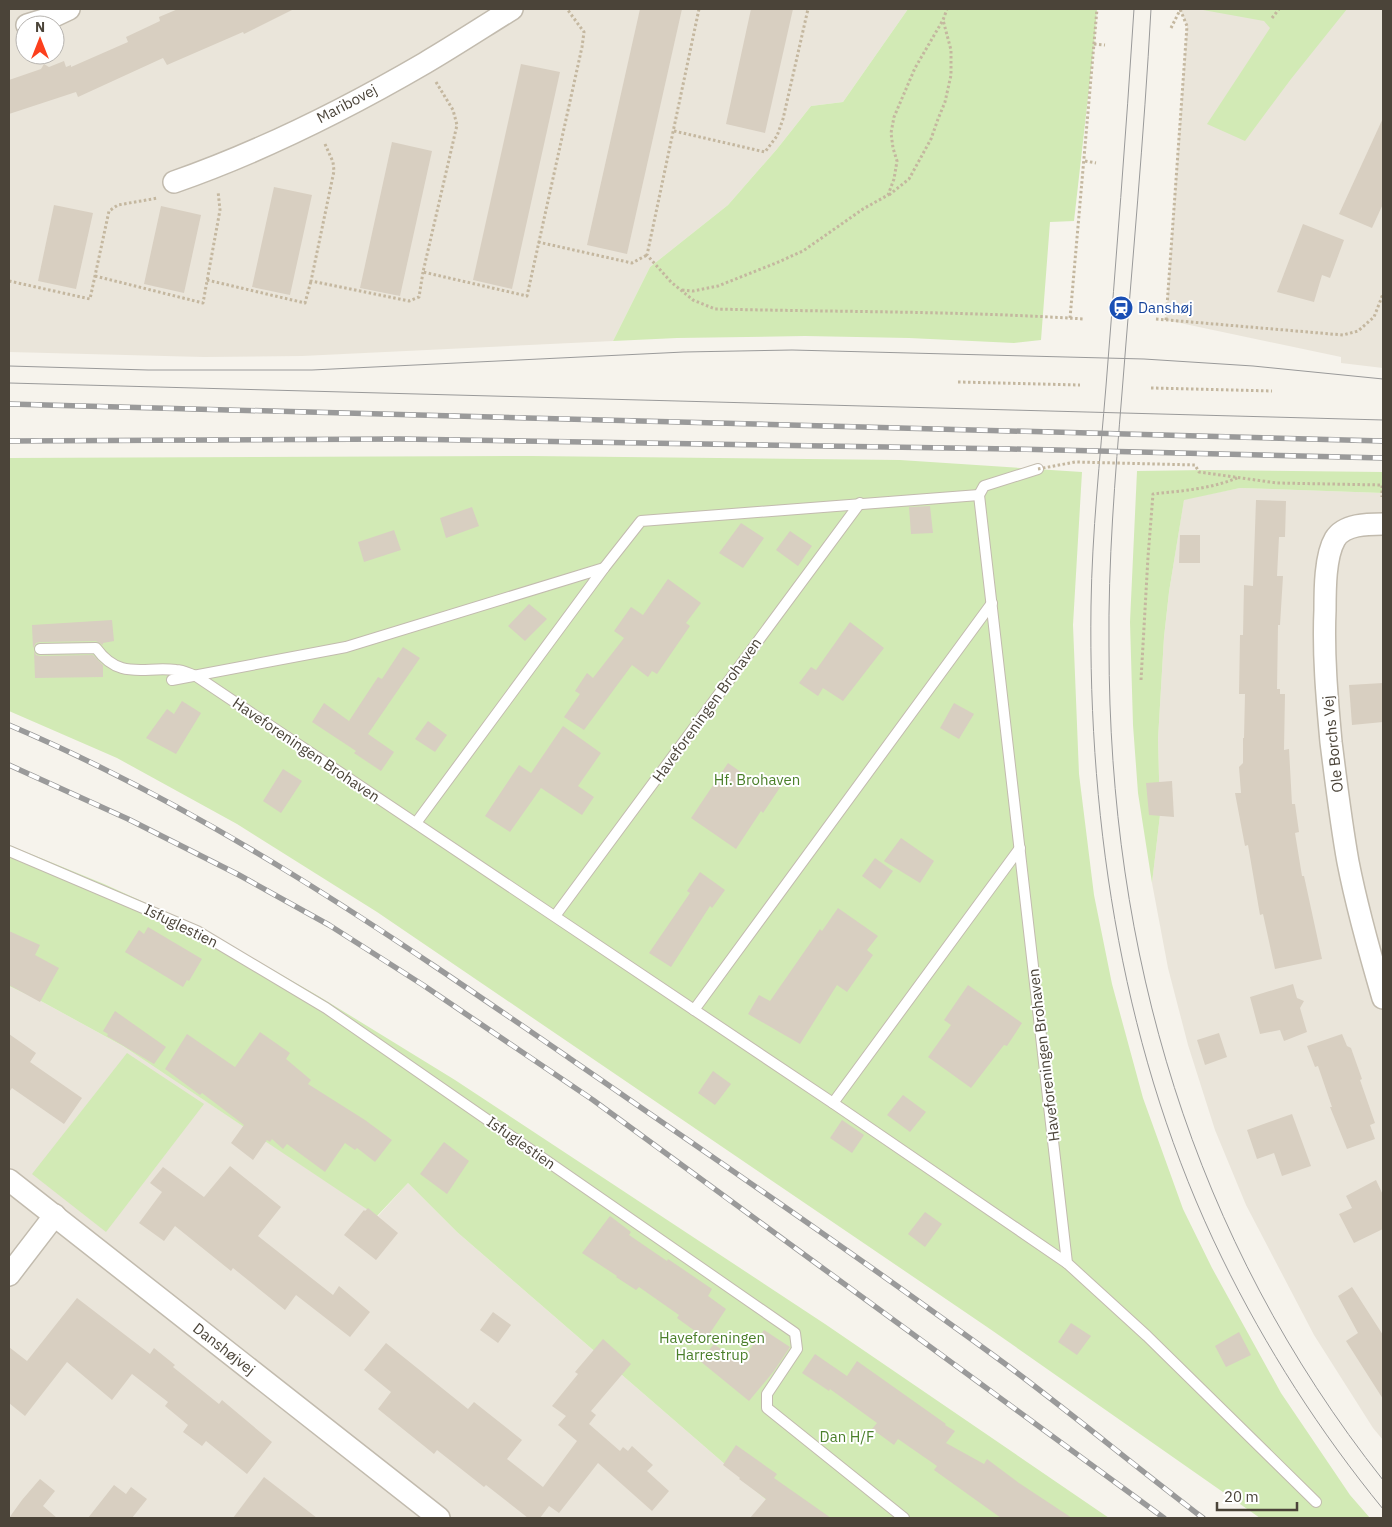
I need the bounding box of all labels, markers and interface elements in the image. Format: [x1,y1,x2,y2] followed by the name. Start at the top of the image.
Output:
[15,15,65,65] north arrow
[35,18,45,36] text: N
[313,80,380,127] street label: Maribovej
[1108,295,1134,321] station icon: Danshøj
[1138,298,1193,317] place label: Danshøj
[648,634,765,786] street label: Haveforeningen Brohaven
[229,693,384,806] street label: Haveforeningen Brohaven
[1318,694,1347,794] street label: Ole Borchs Vej
[714,770,800,789] park label: Hf. Brohaven
[141,900,221,952] street label: Isfuglestien
[1023,968,1064,1142] street label: Haveforeningen Brohaven
[483,1112,559,1173] street label: Isfuglestien
[189,1318,259,1379] street label: Danshøjvej
[659,1328,765,1364] park label: Haveforeningen Harrestrup
[820,1427,874,1446] park label: Dan H/F
[1217,1480,1297,1512] scale bar
[1224,1487,1259,1506] text: 20 m

